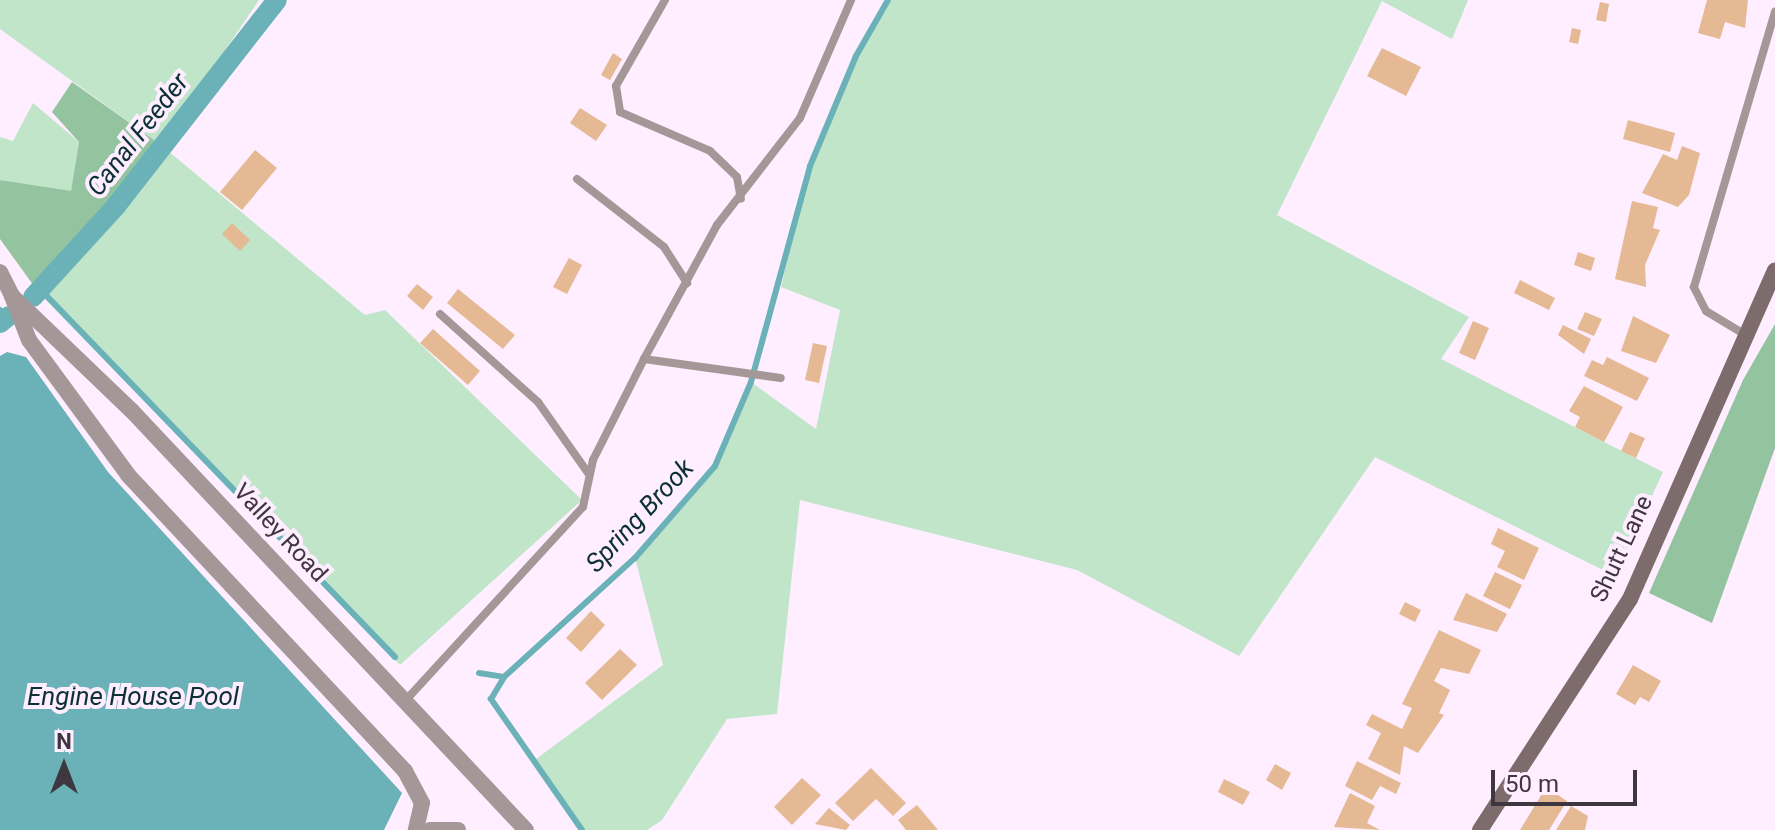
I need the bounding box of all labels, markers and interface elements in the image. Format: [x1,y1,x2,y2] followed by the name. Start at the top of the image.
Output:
[81,68,195,202] water label: Canal Feeder
[580,453,700,579] water label: Spring Brook
[227,478,333,588] street label: Valley Road
[1585,491,1659,607] street label: Shutt Lane
[27,681,239,713] water label: Engine House Pool
[24,726,104,806] north arrow
[56,729,72,754] text: N
[1495,754,1641,804] scale bar
[1505,770,1559,798] text: 50 m

